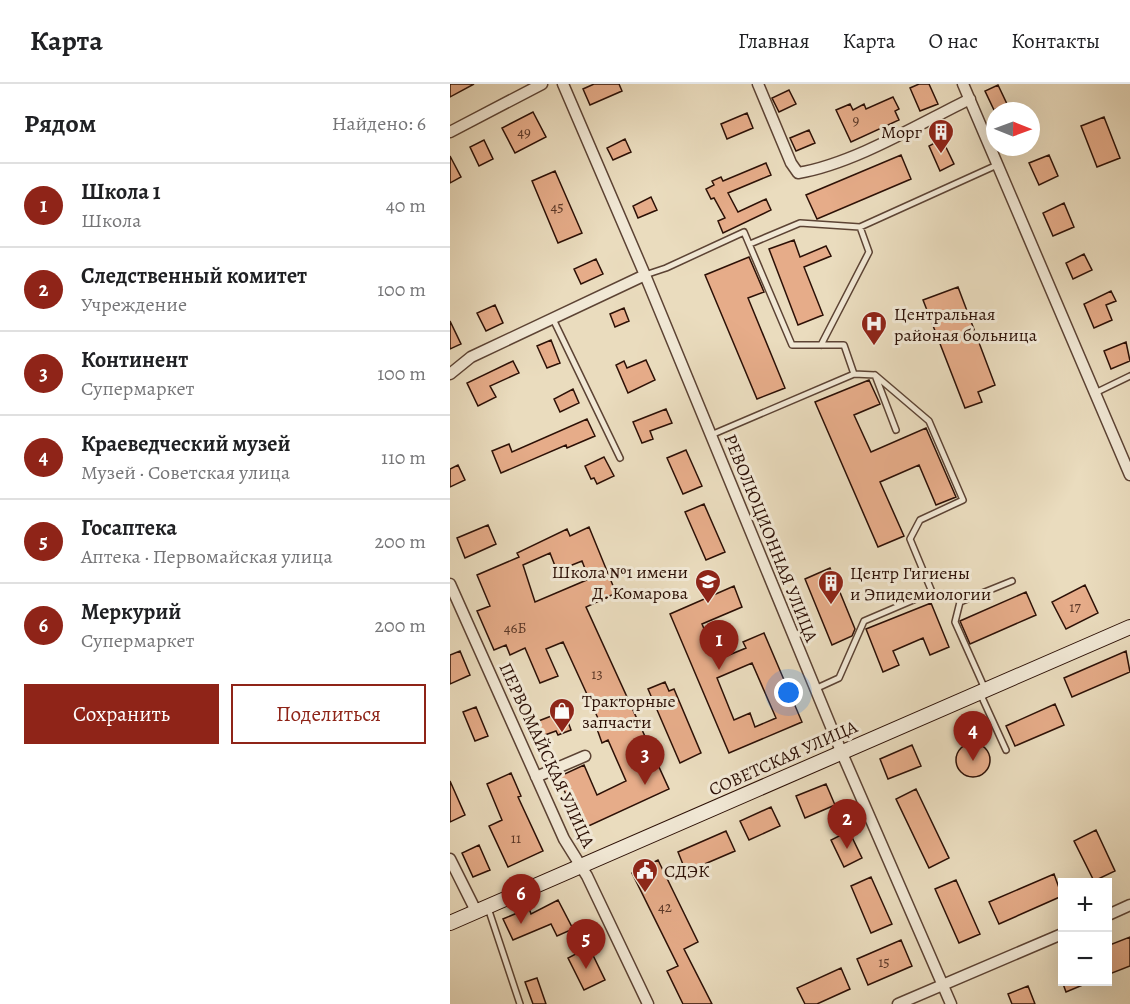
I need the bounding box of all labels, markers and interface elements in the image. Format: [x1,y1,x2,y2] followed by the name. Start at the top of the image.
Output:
[30,22,103,60] text: Карта
[738,27,810,55] text: Главная
[843,27,895,55] text: Карта
[928,27,978,55] text: О нас
[1011,27,1100,55] text: Контакты
[986,102,1040,156] north arrow
[24,106,96,141] text: Рядом
[332,110,426,137] text: Найдено: 6
[853,110,860,130] house number: 9
[926,117,956,155] building icon: Морг
[881,120,922,144] place label: Морг
[517,122,531,142] house number: 49
[81,177,161,207] text: Школа 1
[40,192,47,219] text: 1
[386,192,426,219] text: 40 m
[550,197,564,217] house number: 45
[81,207,141,234] text: Школа
[81,261,307,291] text: Следственный комитет
[39,276,48,303] text: 2
[377,276,426,303] text: 100 m
[81,291,187,318] text: Учреждение
[894,302,1038,347] place label: Центральная районая больница
[859,309,889,347] hospital icon: Центральная районая больница
[81,345,188,375] text: Континент
[39,360,48,387] text: 3
[377,360,426,387] text: 100 m
[81,375,195,402] text: Супермаркет
[81,429,291,459] text: Краеведческий музей
[718,431,824,646] street label: РЕВОЛЮЦИОННАЯ УЛИЦА
[39,444,48,471] text: 4
[381,444,426,471] text: 110 m
[81,459,290,486] text: Музей · Советская улица
[81,513,177,543] text: Госаптека
[39,528,48,555] text: 5
[375,528,426,555] text: 200 m
[81,543,333,570] text: Аптека · Первомайская улица
[551,560,689,605] place label: Школа №1 имени Д. Комарова
[850,561,991,606] place label: Центр Гигиены и Эпидемиологии
[693,567,723,605] school or university icon: Школа №1 имени Д. Комарова
[816,568,846,606] building icon: Центр Гигиены и Эпидемиологии
[81,597,181,627] text: Меркурий
[1069,597,1081,617] house number: 17
[39,612,48,639] text: 6
[375,612,426,639] text: 200 m
[504,618,526,638] house number: 46Б
[700,620,738,670] pin: 1
[81,627,195,654] text: Супермаркет
[494,659,601,852] street label: ПЕРВОМАЙСКАЯ УЛИЦА
[591,664,603,684] house number: 13
[774,678,803,707] your location
[24,684,219,744] button: Сохранить
[231,684,426,744] button: Поделиться
[582,689,676,734] place label: Тракторные запчасти
[547,696,577,734] shop icon: Тракторные запчасти
[954,712,992,761] pin: 4
[705,714,862,802] street label: СОВЕТСКАЯ УЛИЦА
[626,736,664,785] pin: 3
[828,800,866,849] pin: 2
[511,828,521,848] house number: 11
[630,856,660,894] public building icon: СДЭК
[664,859,710,883] place label: СДЭК
[502,874,540,924] pin: 6
[1058,878,1112,986] map controls
[1058,878,1112,932] button: +
[658,897,672,917] house number: 42
[566,920,606,969] pin: 5
[1058,932,1112,986] button: −
[878,952,890,972] house number: 15

